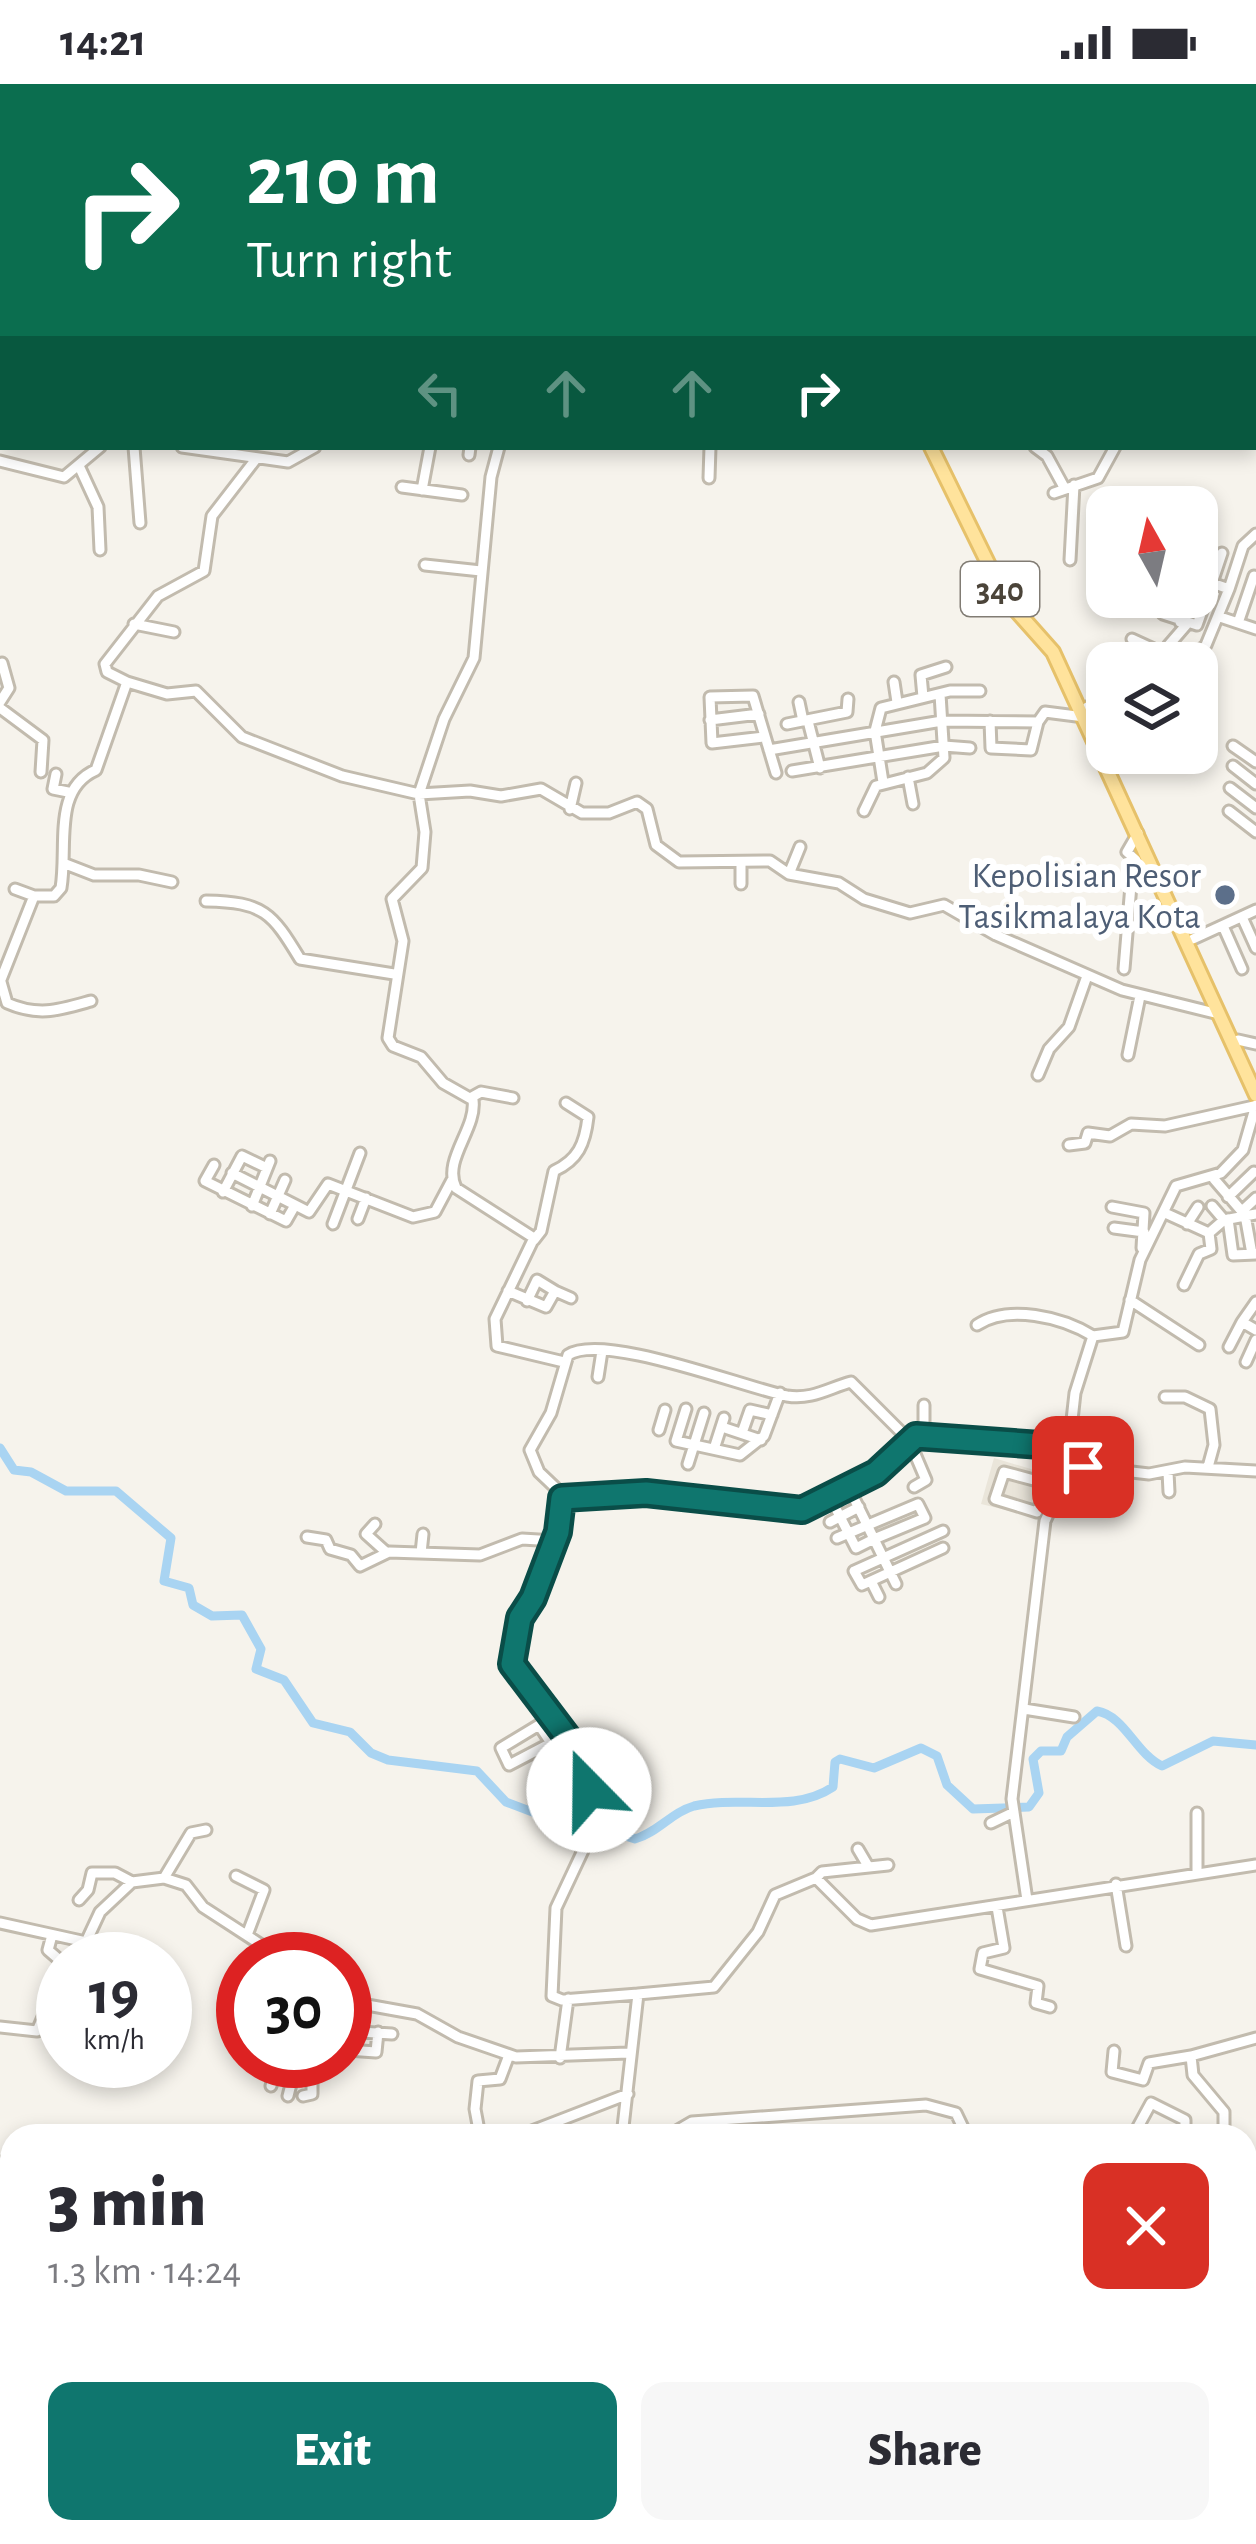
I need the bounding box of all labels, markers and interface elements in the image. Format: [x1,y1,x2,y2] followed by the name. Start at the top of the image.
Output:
[60,19,147,64] text: 14:21
[48,132,204,288] icon: right
[246,136,440,220] text: 210 m
[246,234,452,288] text: Turn right
[407,360,473,426] icon: left
[533,360,599,426] icon: ahead
[659,360,725,426] icon: ahead
[785,360,851,426] icon: right
[1086,486,1218,618] north arrow
[1086,486,1218,774] map controls
[961,562,1039,616] road number: 340
[1086,642,1218,774] button: layers
[958,858,1201,935] place label: Kepolisian Resor Tasikmalaya Kota
[1212,882,1238,908] marker: Kepolisian Resor Tasikmalaya Kota
[1032,1416,1134,1518] pin
[1050,1434,1116,1500] icon: arrive
[526,1727,652,1853] position arrow
[216,1932,372,2088] speed limit sign: 30
[89,1965,139,2025] text: 19
[83,2025,145,2055] text: km/h
[1083,2163,1209,2289] button: close
[48,2167,206,2239] text: 3 min
[48,2252,241,2291] text: 1.3 km · 14:24
[48,2382,617,2520] button: Exit
[641,2382,1209,2520] button: Share

